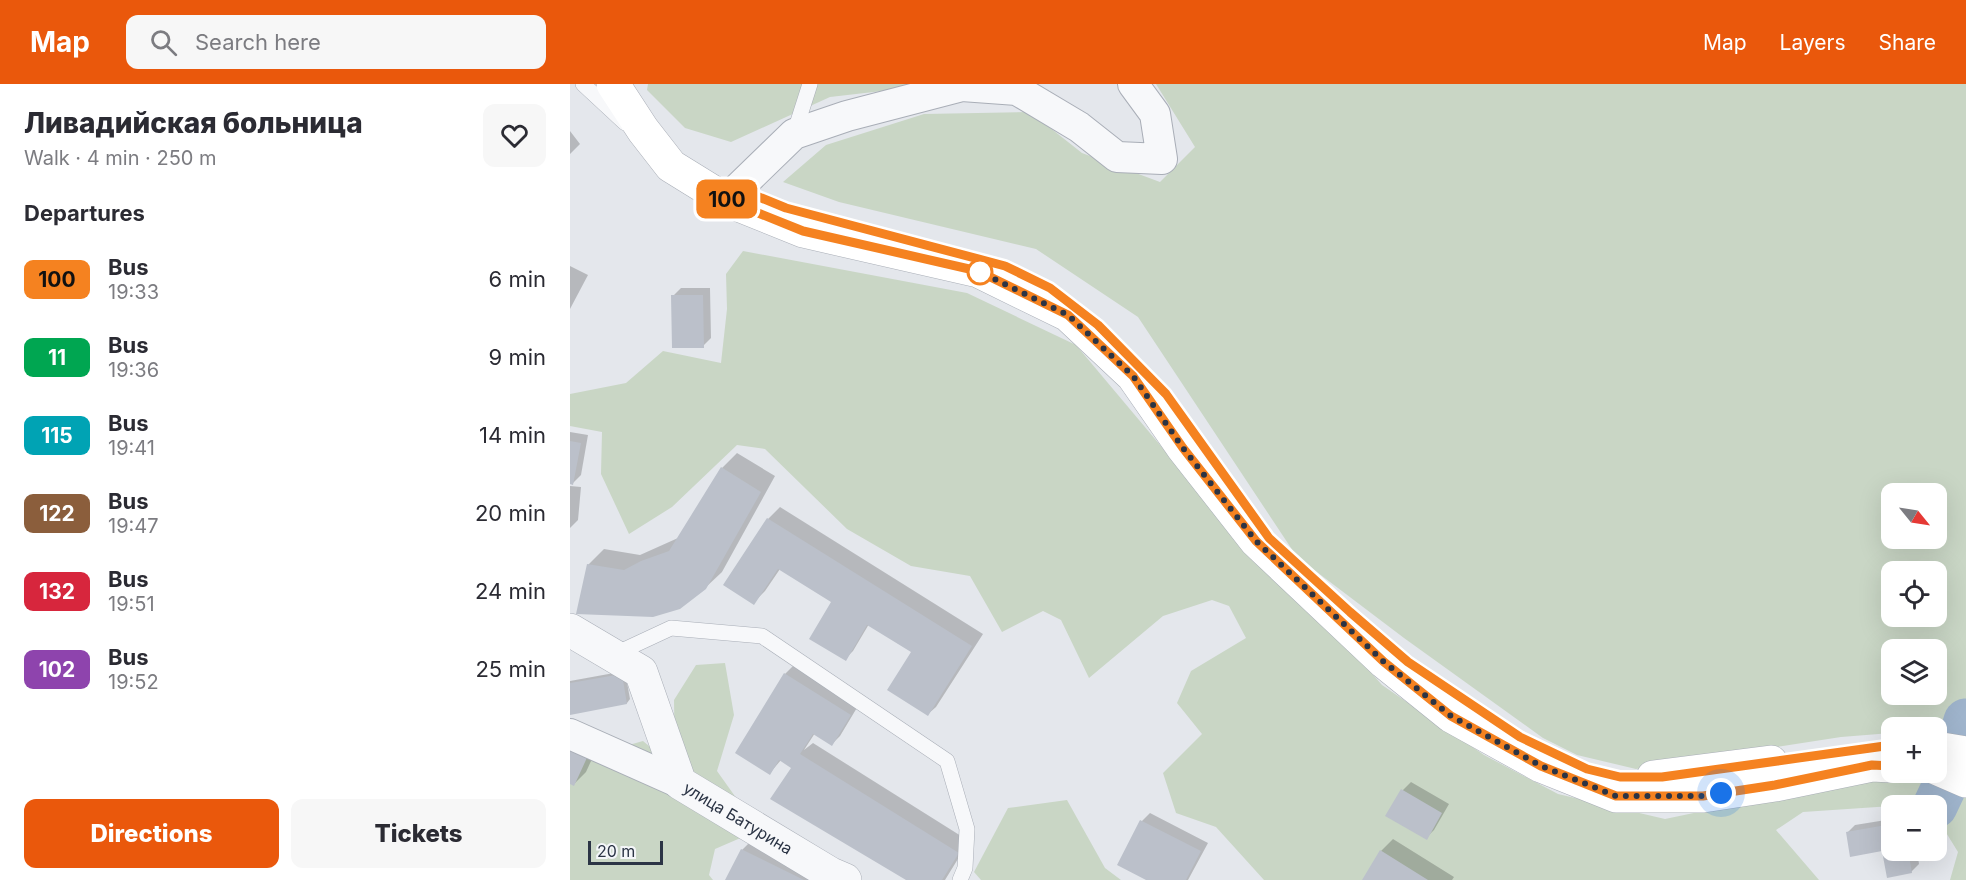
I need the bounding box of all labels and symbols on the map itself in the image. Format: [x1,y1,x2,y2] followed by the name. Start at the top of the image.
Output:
[692,180,762,218] line badge: 100
[967,259,993,285] unlabelled marker
[1881,483,1947,549] north arrow
[680,778,796,859] street label: улица Батурина
[1706,778,1736,808] your location
[588,838,663,866] scale bar

